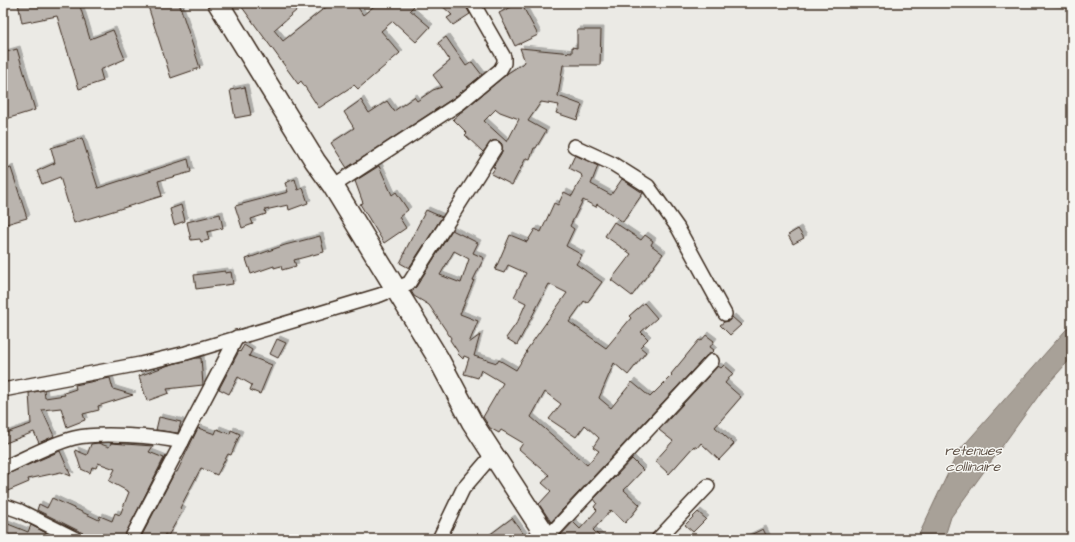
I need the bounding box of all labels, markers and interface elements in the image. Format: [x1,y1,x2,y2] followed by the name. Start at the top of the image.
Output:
[944,441,1003,477] water label: retenues collinaire

